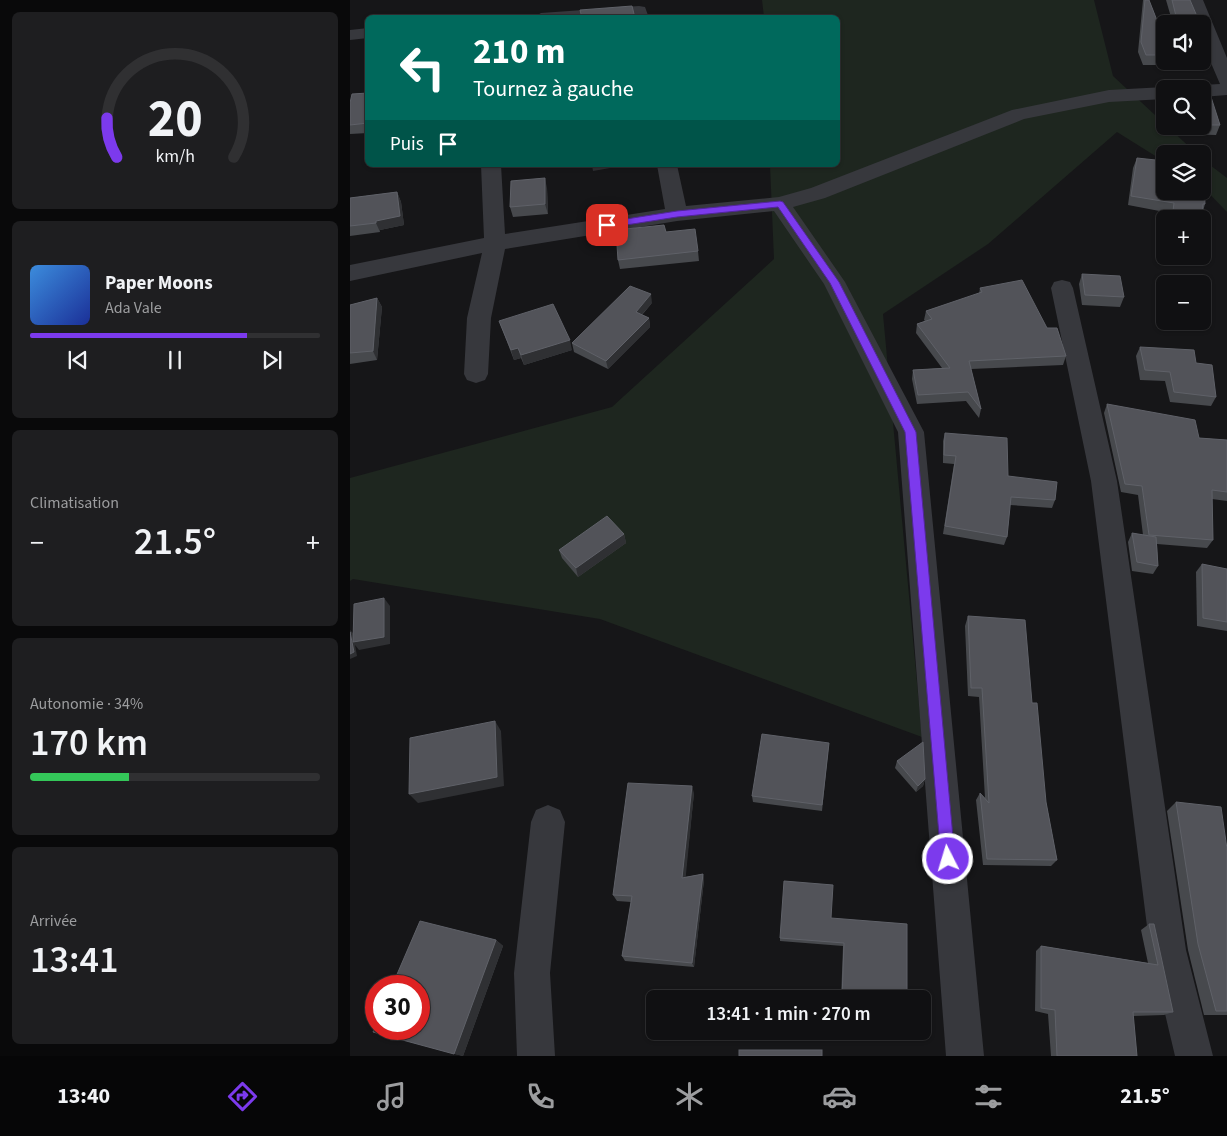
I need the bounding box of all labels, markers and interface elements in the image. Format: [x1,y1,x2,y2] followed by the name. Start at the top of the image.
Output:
[1156,15,1211,330] map controls
[1156,15,1211,70] button: sound
[473,27,565,77] text: 210 m
[390,35,455,100] icon: left
[473,73,634,105] text: Tournez à gauche
[1156,80,1211,135] button: search
[148,83,202,157] text: 20
[434,130,462,158] icon: arrive
[390,131,424,158] text: Puis
[155,144,195,169] text: km/h
[1156,145,1211,200] button: layers
[586,204,628,246] pin
[1156,210,1211,265] button: +
[593,211,621,239] icon: arrive
[105,270,213,297] text: Paper Moons
[1156,275,1211,330] button: −
[105,297,162,319] text: Ada Vale
[64,346,92,374] icon: previous
[161,346,189,374] icon: pause
[258,346,286,374] icon: next
[30,492,119,514] text: Climatisation
[134,515,216,569] text: 21.5°
[30,523,44,563] text: −
[306,523,320,563] text: +
[30,693,143,715] text: Autonomie · 34%
[30,716,148,770] text: 170 km
[921,832,973,884] position arrow
[30,910,77,932] text: Arrivée
[30,933,118,987] text: 13:41
[365,975,430,1040] speed limit sign: 30
[706,1001,871,1028] text: 13:41 · 1 min · 270 m
[225,1079,260,1114] icon: directions
[374,1079,409,1114] icon: music
[523,1079,558,1114] icon: phone
[672,1079,707,1114] icon: climate
[822,1079,857,1114] icon: car
[971,1079,1006,1114] icon: filters
[57,1080,110,1112] text: 13:40
[1120,1080,1170,1112] text: 21.5°

